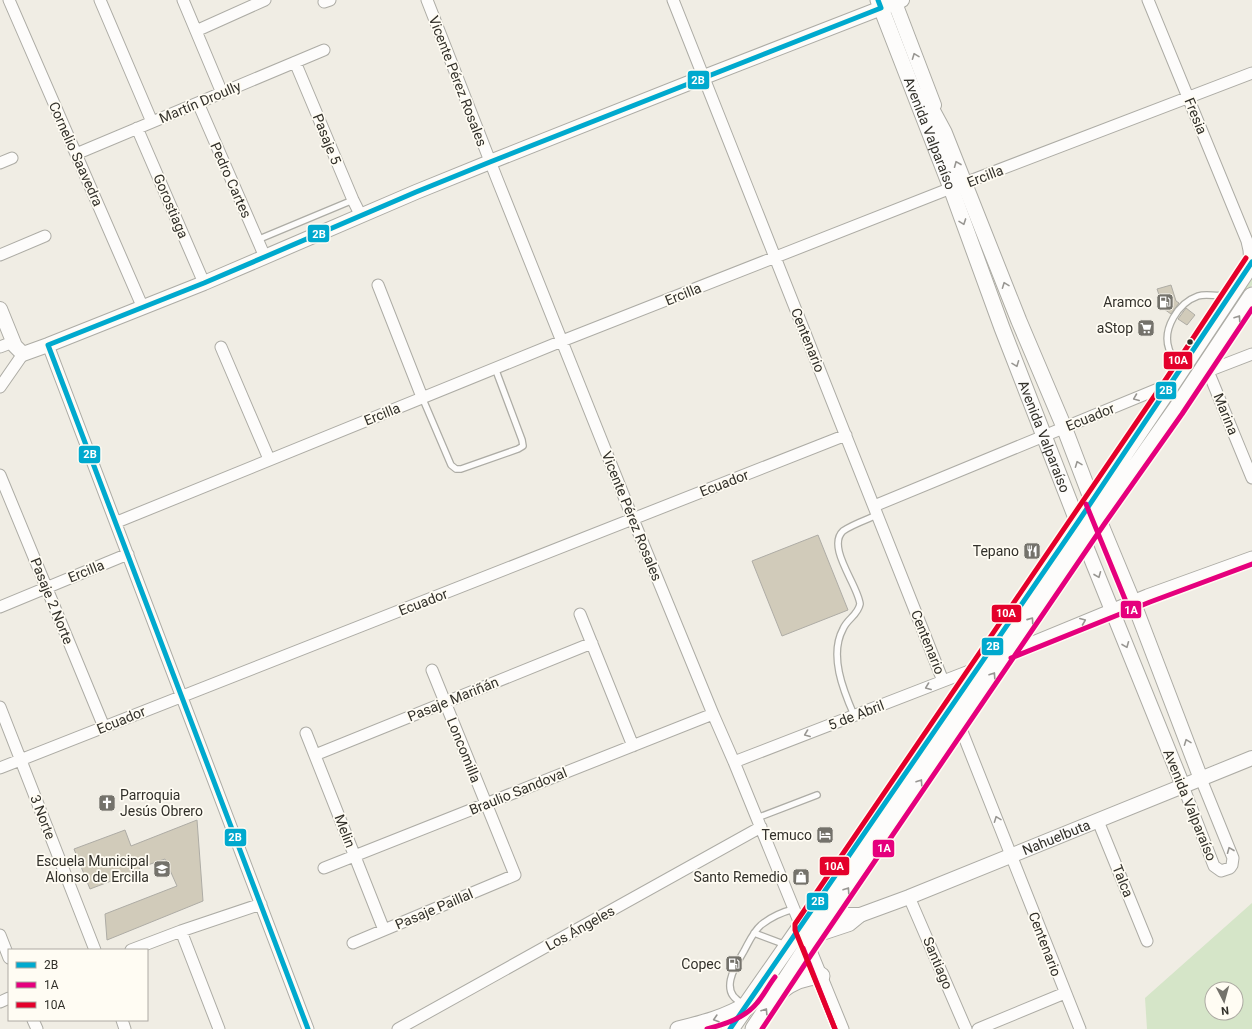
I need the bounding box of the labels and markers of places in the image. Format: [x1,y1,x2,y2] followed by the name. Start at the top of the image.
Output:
[1155,292,1175,312] fuel station icon: Aramco
[1103,294,1152,310] place label: Aramco
[1136,318,1156,338] supermarket icon: aStop
[1097,320,1133,336] place label: aStop
[1185,337,1195,347] unlabelled marker
[1022,541,1042,561] restaurant icon: Tepano
[973,543,1019,559] place label: Tepano
[120,787,203,819] place label: Parroquia Jesús Obrero
[97,793,117,813] church icon: Parroquia Jesús Obrero
[815,825,835,845] hotel icon: Temuco
[762,827,812,843] place label: Temuco
[36,853,149,885] place label: Escuela Municipal Alonso de Ercilla
[152,859,172,879] school or university icon: Escuela Municipal Alonso de Ercilla
[791,867,811,887] shop icon: Santo Remedio
[693,869,788,885] place label: Santo Remedio
[724,954,744,974] fuel station icon: Copec
[681,956,721,972] place label: Copec

